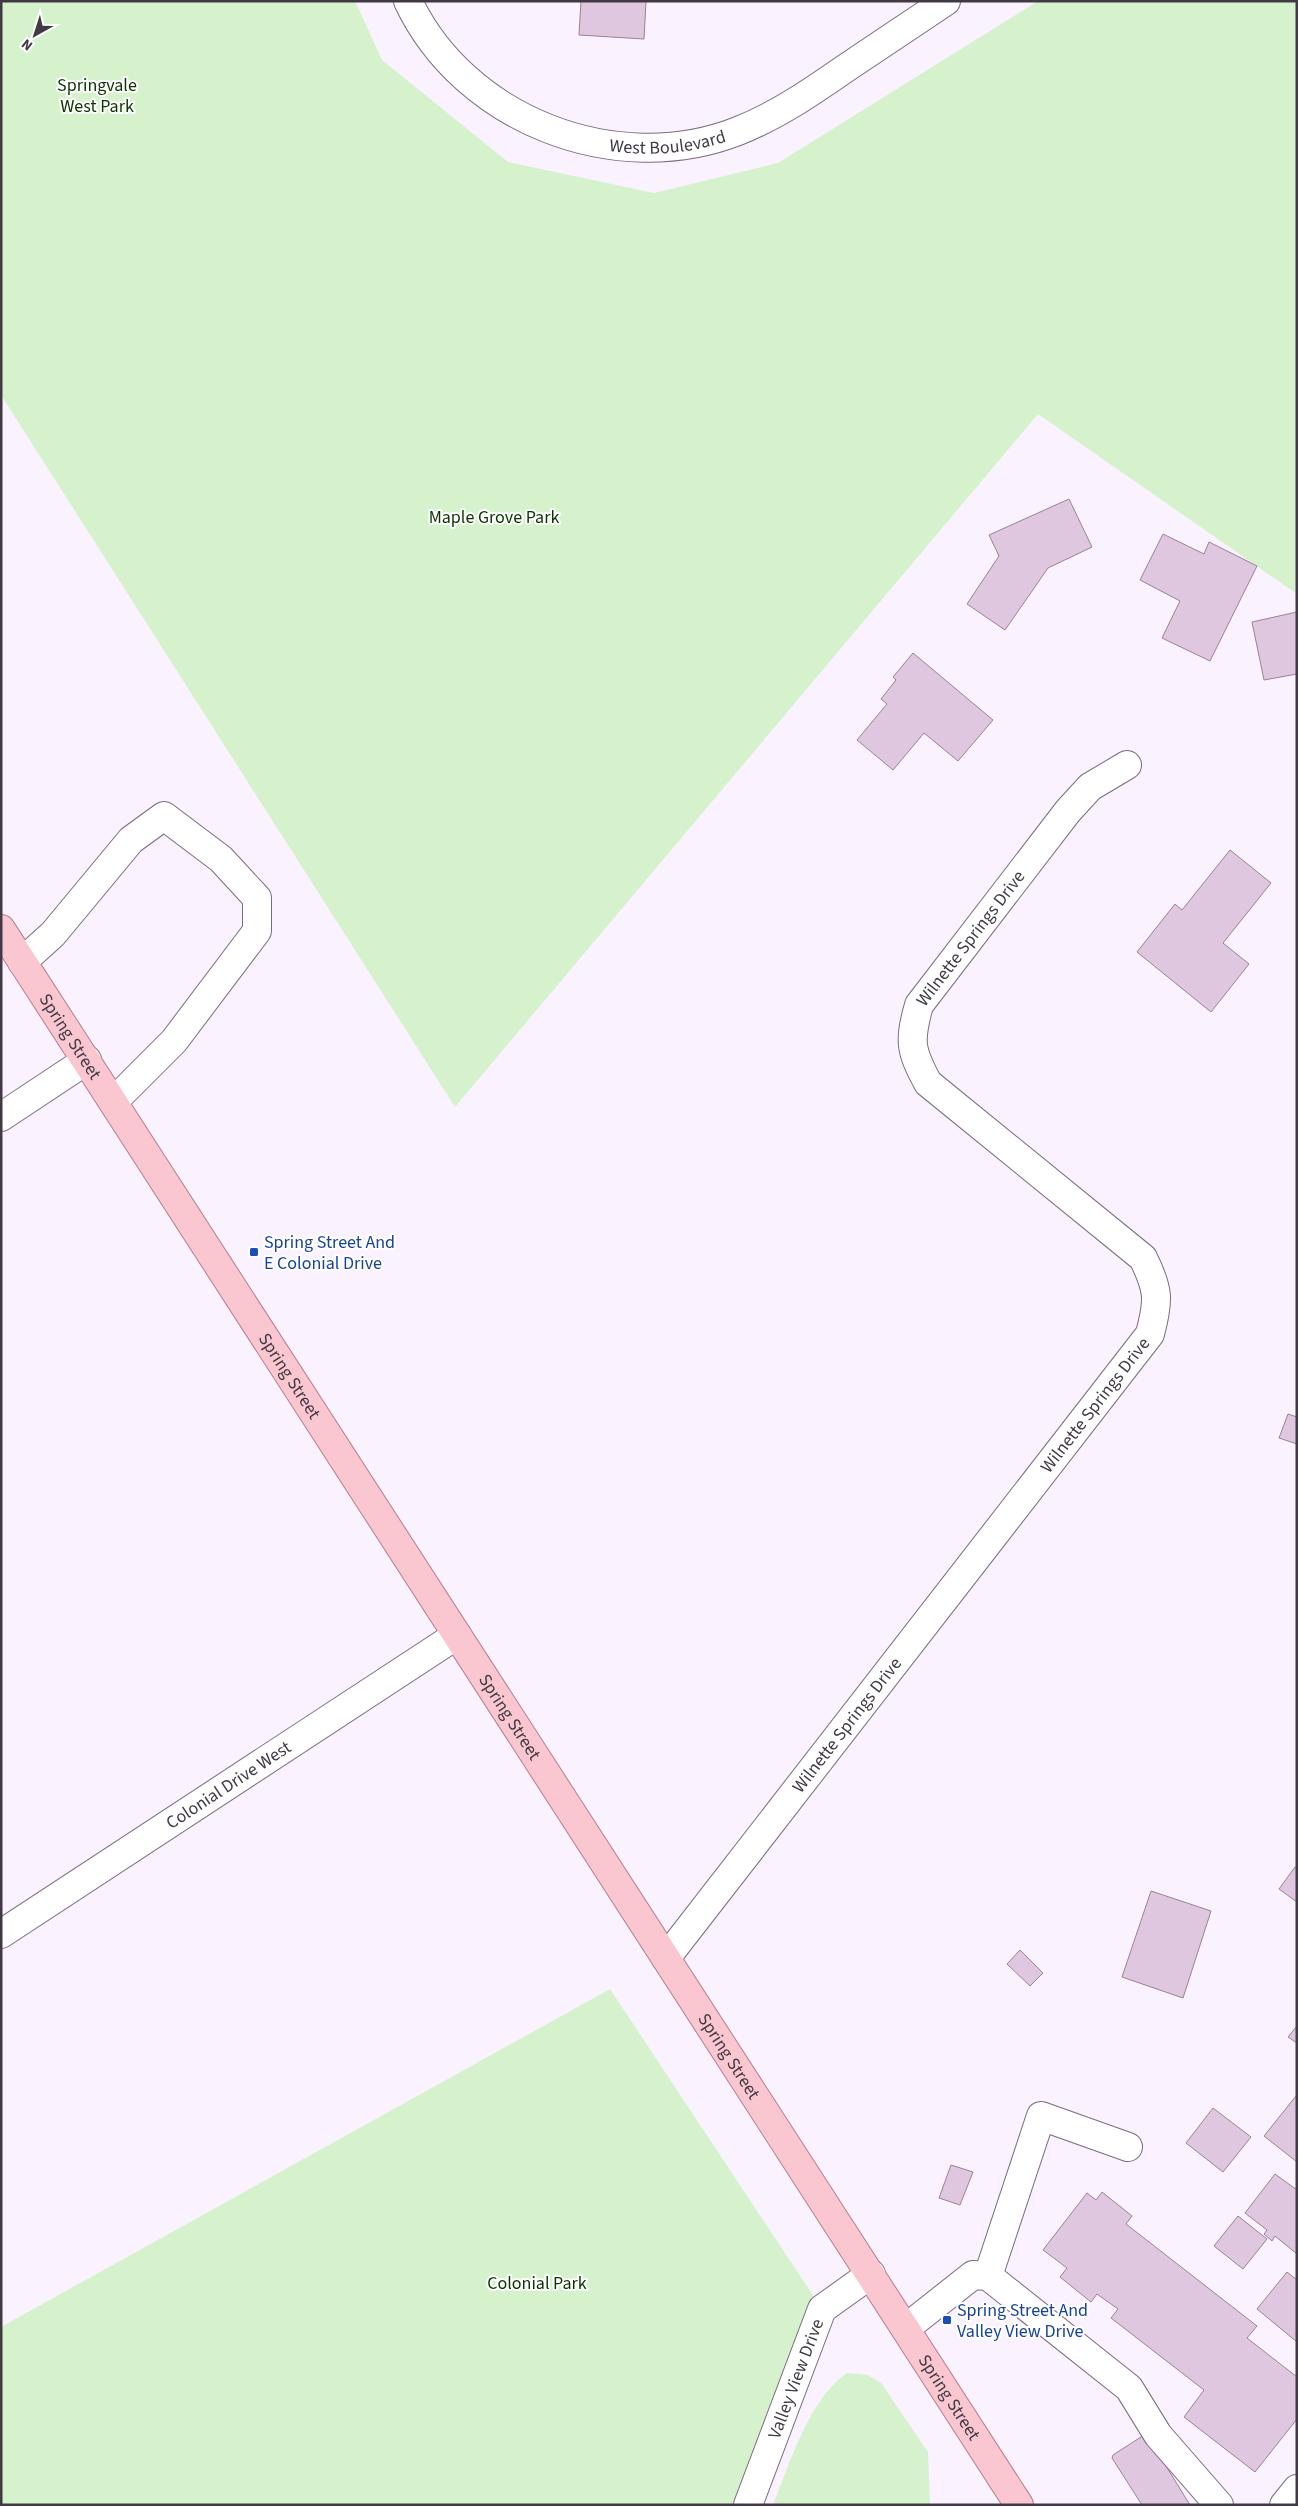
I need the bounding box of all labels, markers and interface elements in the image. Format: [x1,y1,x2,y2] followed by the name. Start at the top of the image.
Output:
[10,10,60,60] north arrow
[18,34,37,55] text: N
[57,73,137,119] park label: Springvale West Park
[608,124,729,161] street label: West Boulevard
[429,505,559,530] park label: Maple Grove Park
[910,865,1031,1012] street label: Wilnette Springs Drive
[33,989,107,1085] street label: Spring Street
[264,1230,395,1276] place label: Spring Street And E Colonial Drive
[248,1246,260,1258] marker: Spring Street And E Colonial Drive
[252,1328,326,1424] street label: Spring Street
[1035,1332,1156,1478] street label: Wilnette Springs Drive
[787,1652,908,1798] street label: Wilnette Springs Drive
[472,1669,547,1765] street label: Spring Street
[161,1735,296,1835] street label: Colonial Drive West
[692,2009,766,2104] street label: Spring Street
[487,2271,587,2296] park label: Colonial Park
[957,2298,1088,2344] place label: Spring Street And Valley View Drive
[941,2314,953,2326] marker: Spring Street And Valley View Drive
[762,2315,830,2442] street label: Valley View Drive
[912,2350,986,2446] street label: Spring Street

